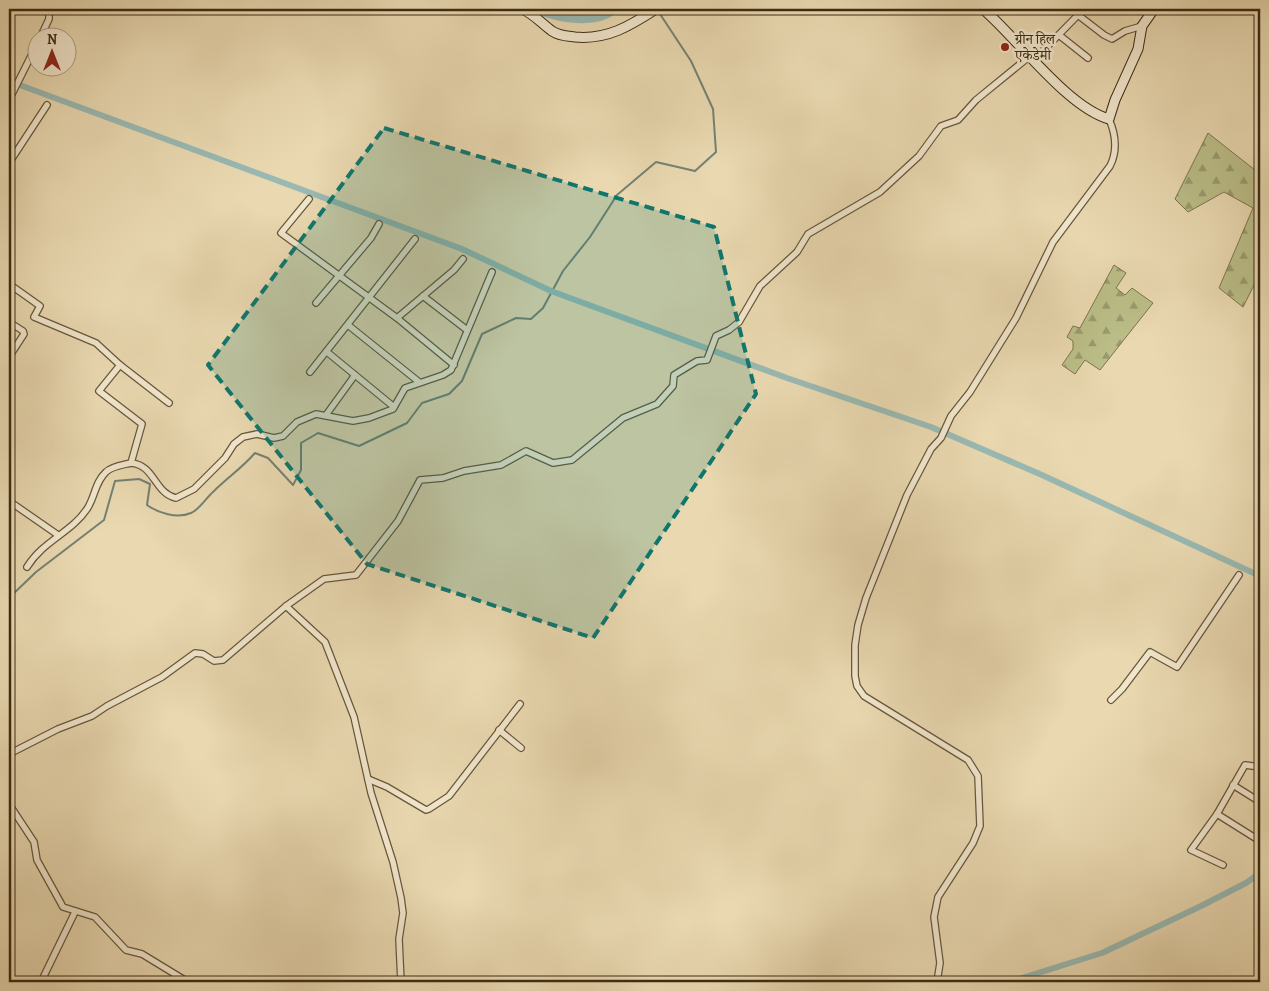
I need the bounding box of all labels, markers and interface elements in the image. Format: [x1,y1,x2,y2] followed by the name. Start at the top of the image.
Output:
[28,28,78,78] north arrow
[47,30,57,49] text: N
[1014,30,1056,65] place label: ग्रीन हिल एकेडेमी
[999,41,1011,53] marker: ग्रीन हिल एकेडेमी

